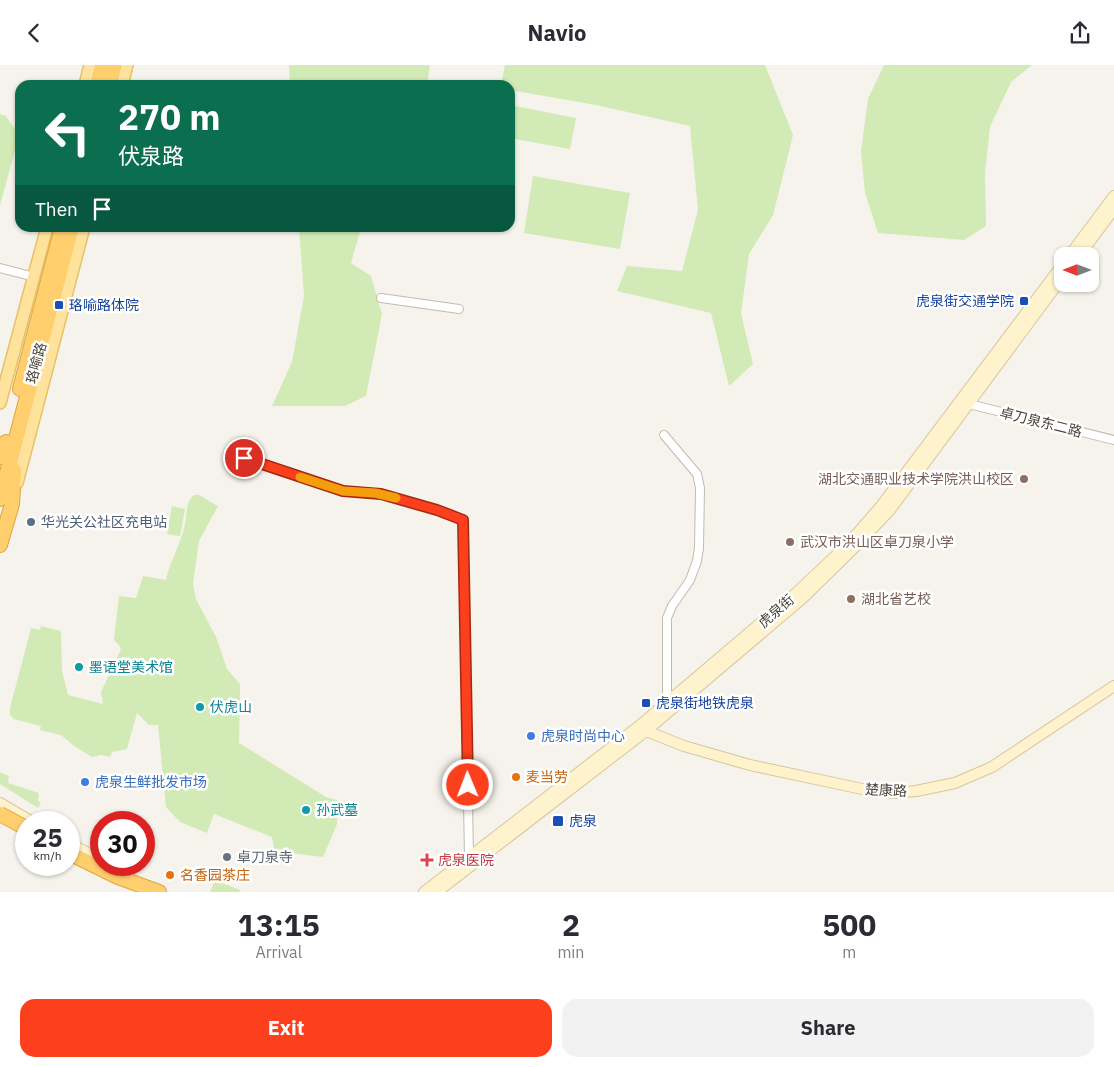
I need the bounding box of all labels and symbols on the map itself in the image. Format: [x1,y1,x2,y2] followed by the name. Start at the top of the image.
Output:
[1054,247,1099,293] north arrow
[916,292,1014,310] place label: 虎泉街交通学院
[1018,295,1030,307] marker: 虎泉街交通学院
[69,296,139,314] place label: 珞喻路体院
[53,299,65,311] marker: 珞喻路体院
[22,340,50,386] street label: 珞喻路
[998,403,1084,441] street label: 卓刀泉东二路
[223,437,265,479] pin
[818,470,1014,488] place label: 湖北交通职业技术学院洪山校区
[1018,473,1030,485] marker: 湖北交通职业技术学院洪山校区
[41,513,167,531] place label: 华光关公社区充电站
[25,516,37,528] marker: 华光关公社区充电站
[800,533,954,551] place label: 武汉市洪山区卓刀泉小学
[784,536,796,548] marker: 武汉市洪山区卓刀泉小学
[754,590,798,632] street label: 虎泉街
[861,590,931,608] place label: 湖北省艺校
[845,593,857,605] marker: 湖北省艺校
[89,658,173,676] place label: 墨语堂美术馆
[73,661,85,673] marker: 墨语堂美术馆
[656,694,754,712] place label: 虎泉街地铁虎泉
[640,697,652,709] marker: 虎泉街地铁虎泉
[210,698,252,716] place label: 伏虎山
[194,701,206,713] marker: 伏虎山
[541,727,625,745] place label: 虎泉时尚中心
[525,730,537,742] marker: 虎泉时尚中心
[441,758,493,810] position arrow
[526,768,568,786] place label: 麦当劳
[510,771,522,783] marker: 麦当劳
[95,773,207,791] place label: 虎泉生鲜批发市场
[79,776,91,788] marker: 虎泉生鲜批发市场
[865,780,907,800] street label: 楚康路
[316,801,358,819] place label: 孙武墓
[300,804,312,816] marker: 孙武墓
[90,811,155,876] speed limit sign: 30
[569,812,597,830] place label: 虎泉
[551,814,565,828] marker: 虎泉
[237,848,293,866] place label: 卓刀泉寺
[221,851,233,863] marker: 卓刀泉寺
[438,851,494,869] place label: 虎泉医院
[420,853,434,867] marker: 虎泉医院
[180,866,250,884] place label: 名香园茶庄
[164,869,176,881] marker: 名香园茶庄

